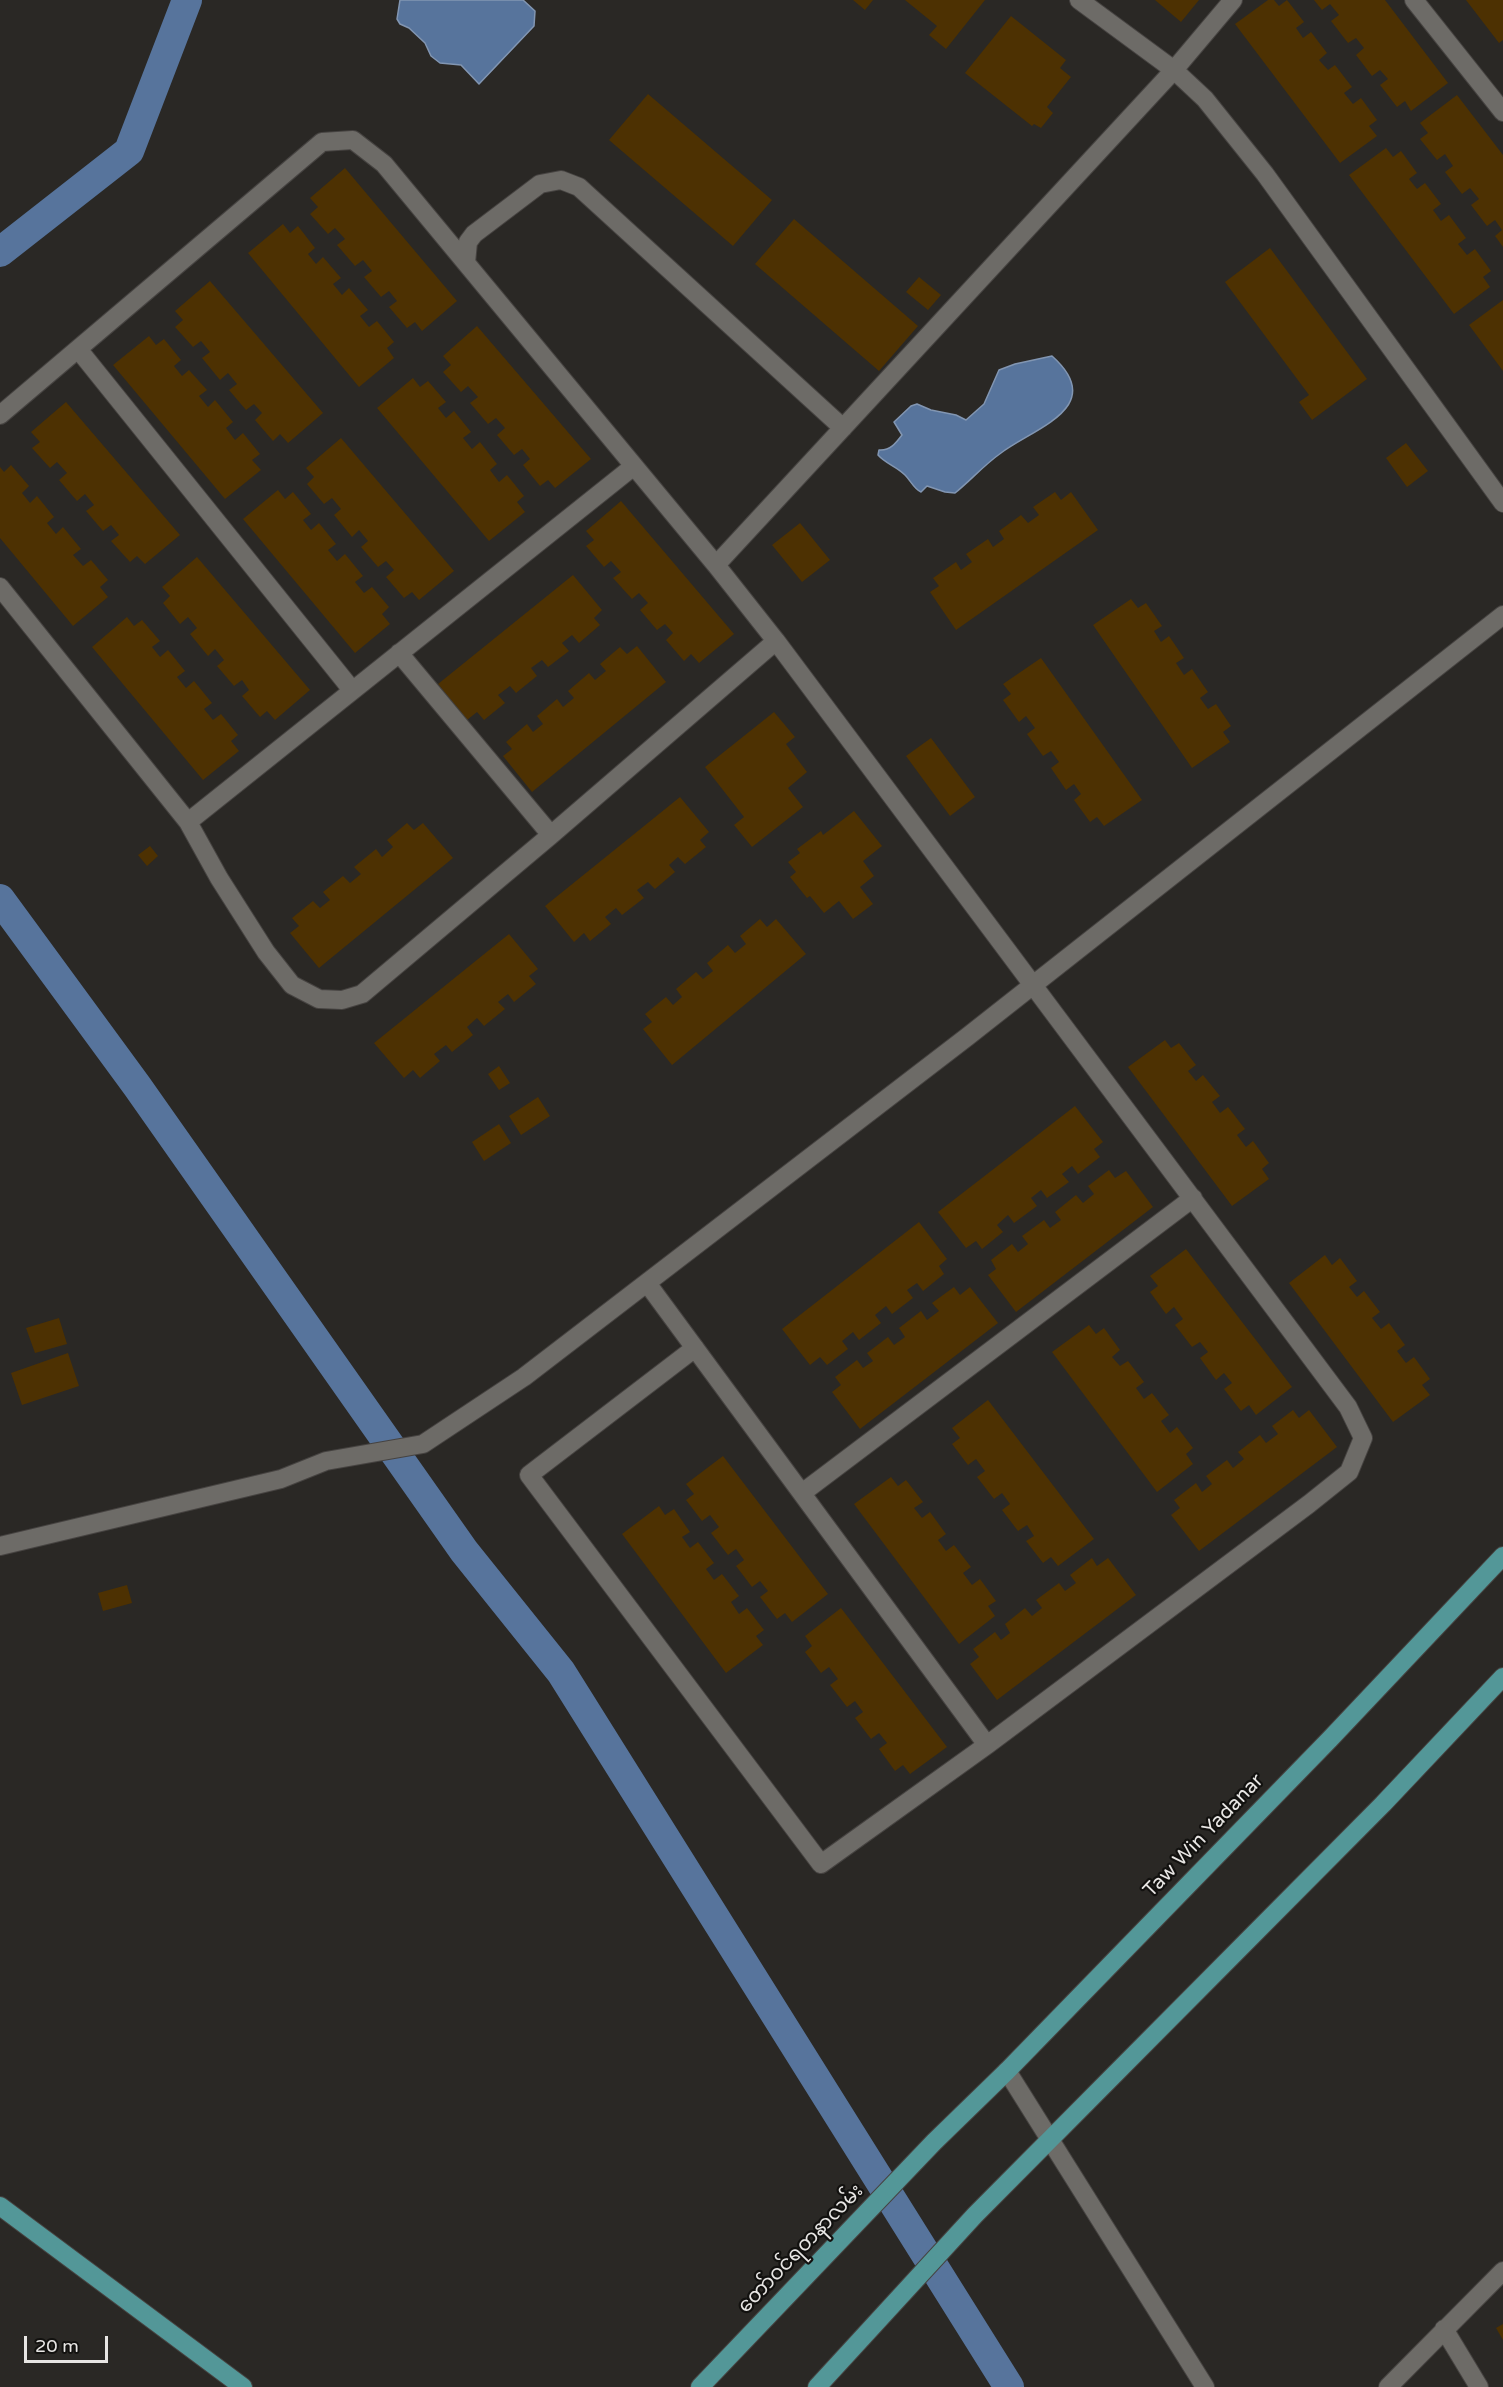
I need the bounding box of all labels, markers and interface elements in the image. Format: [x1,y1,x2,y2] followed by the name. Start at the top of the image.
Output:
[1139,1769,1269,1903] street label: Taw Win Yadanar
[733,2179,869,2319] street label: တော်ဝင်ရတနာလမ်း
[27,2324,111,2362] scale bar
[35,2335,79,2357] text: 20 m

